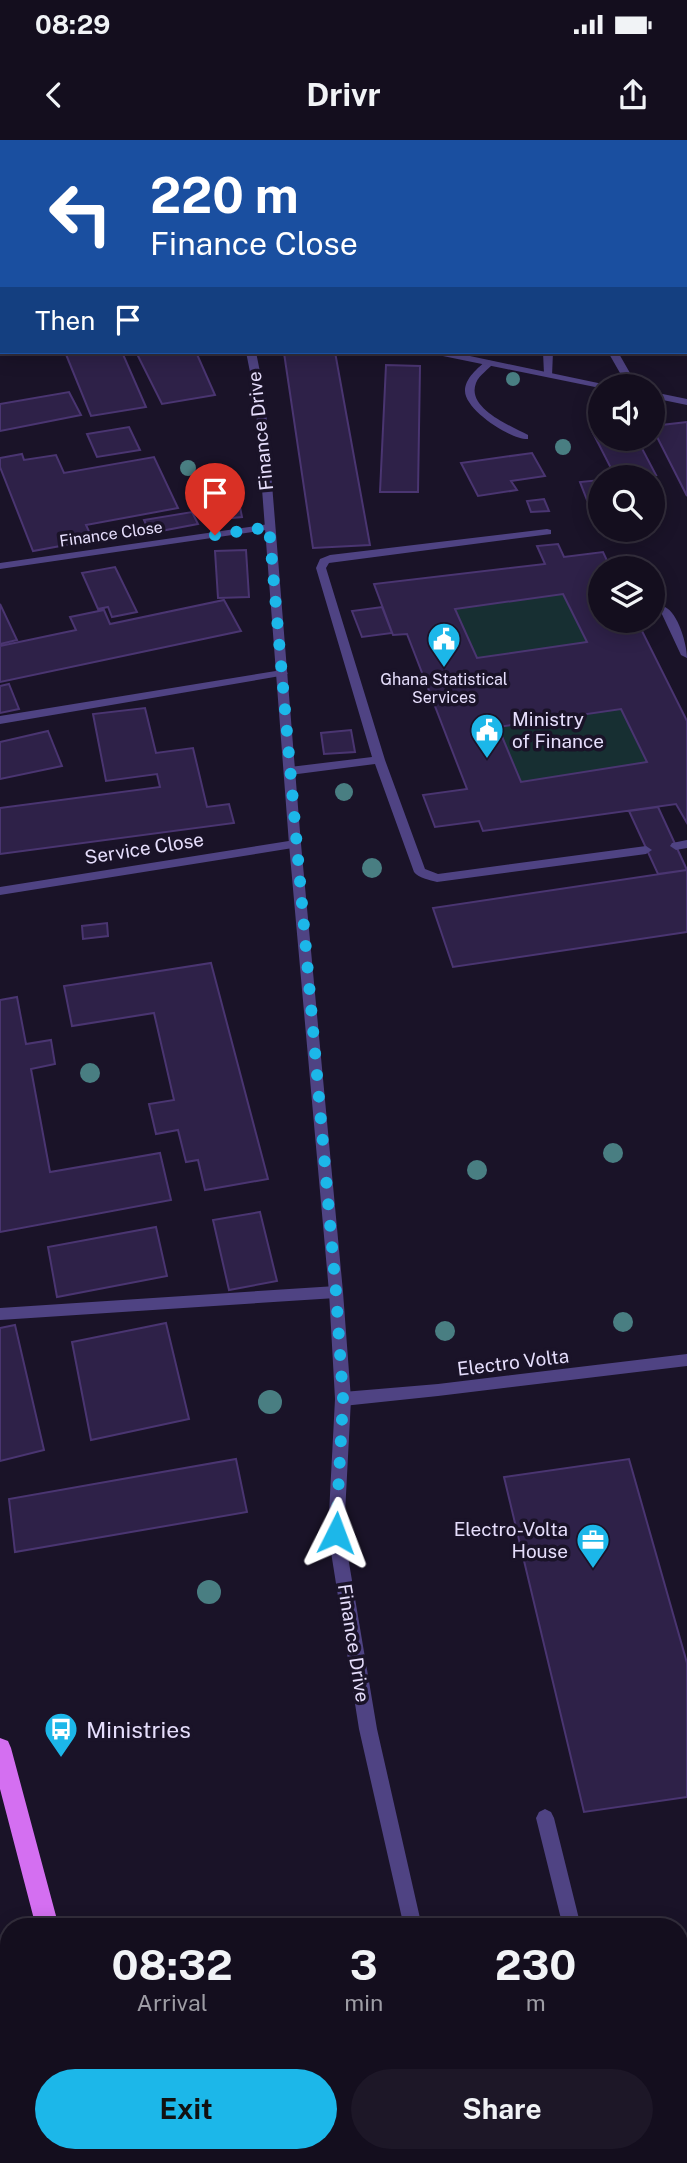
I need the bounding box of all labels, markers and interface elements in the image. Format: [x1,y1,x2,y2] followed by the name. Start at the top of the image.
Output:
[35,9,110,40] text: 08:29
[35,76,73,114] icon: back
[306,76,381,113] text: Drivr
[614,76,652,114] icon: share
[150,166,299,224] text: 220 m
[35,168,126,259] icon: left
[150,225,358,262] text: Finance Close
[109,301,147,339] icon: arrive
[35,305,95,336] text: Then
[243,370,277,492] street label: Finance Drive
[588,374,665,633] map controls
[588,374,665,451] button: sound
[185,463,245,535] pin
[588,465,665,542] button: search
[196,474,234,512] icon: arrive
[58,517,164,551] street label: Finance Close
[588,556,665,633] button: layers
[425,620,463,669] public building icon: Ghana Statistical Services
[380,670,508,707] place label: Ghana Statistical Services
[512,708,604,752] place label: Ministry of Finance
[468,711,506,760] public building icon: Ministry of Finance
[83,828,205,868] street label: Service Close
[456,1344,570,1380] street label: Electro Volta
[299,1496,373,1570] position arrow
[454,1518,568,1562] place label: Electro-Volta House
[574,1521,612,1570] office icon: Electro-Volta House
[334,1582,374,1704] street label: Finance Drive
[42,1710,80,1759] bus stop icon: Ministries
[86,1716,191,1743] place label: Ministries
[112,1940,233,1989] text: 08:32
[350,1940,378,1989] text: 3
[495,1940,576,1989] text: 230
[137,1989,208,2016] text: Arrival
[344,1989,383,2016] text: min
[526,1989,546,2016] text: m
[35,2069,337,2149] button: Exit
[351,2069,653,2149] button: Share

